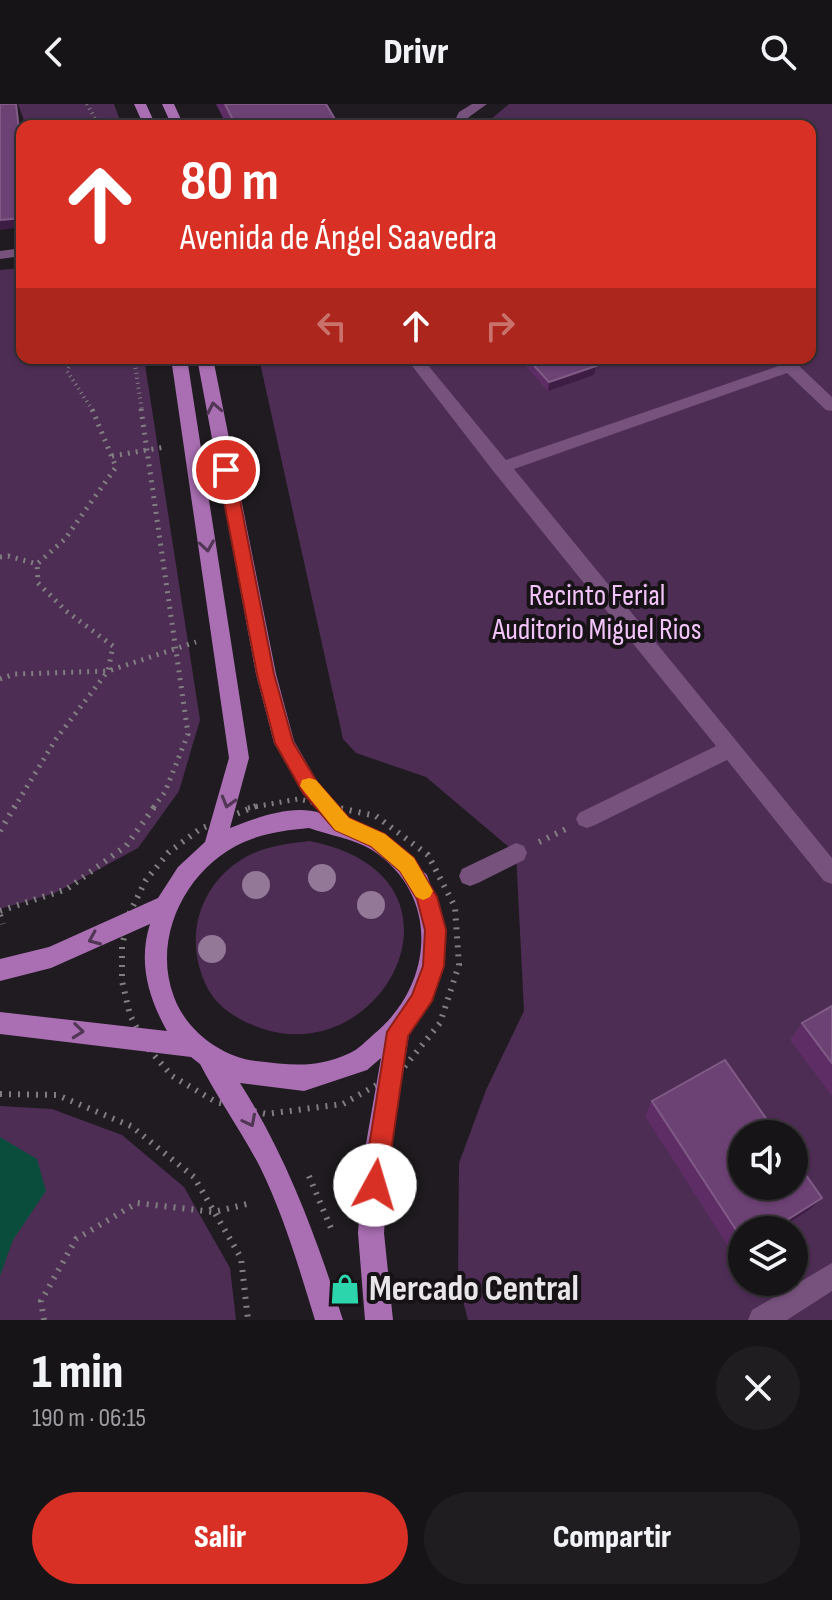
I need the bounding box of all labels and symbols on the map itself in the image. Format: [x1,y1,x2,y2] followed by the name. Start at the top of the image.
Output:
[207,402,224,415] one-way arrow
[192,436,260,504] pin
[198,539,215,553] one-way arrow
[491,578,702,648] park label: Recinto Ferial Auditorio Miguel Rios
[221,795,237,808] one-way arrow
[88,929,102,945] one-way arrow
[72,1022,85,1039] one-way arrow
[241,1113,256,1128] one-way arrow
[333,1143,417,1227] position arrow
[369,1268,579,1311] place label: Mercado Central
[328,1272,362,1306] shop icon: Mercado Central

